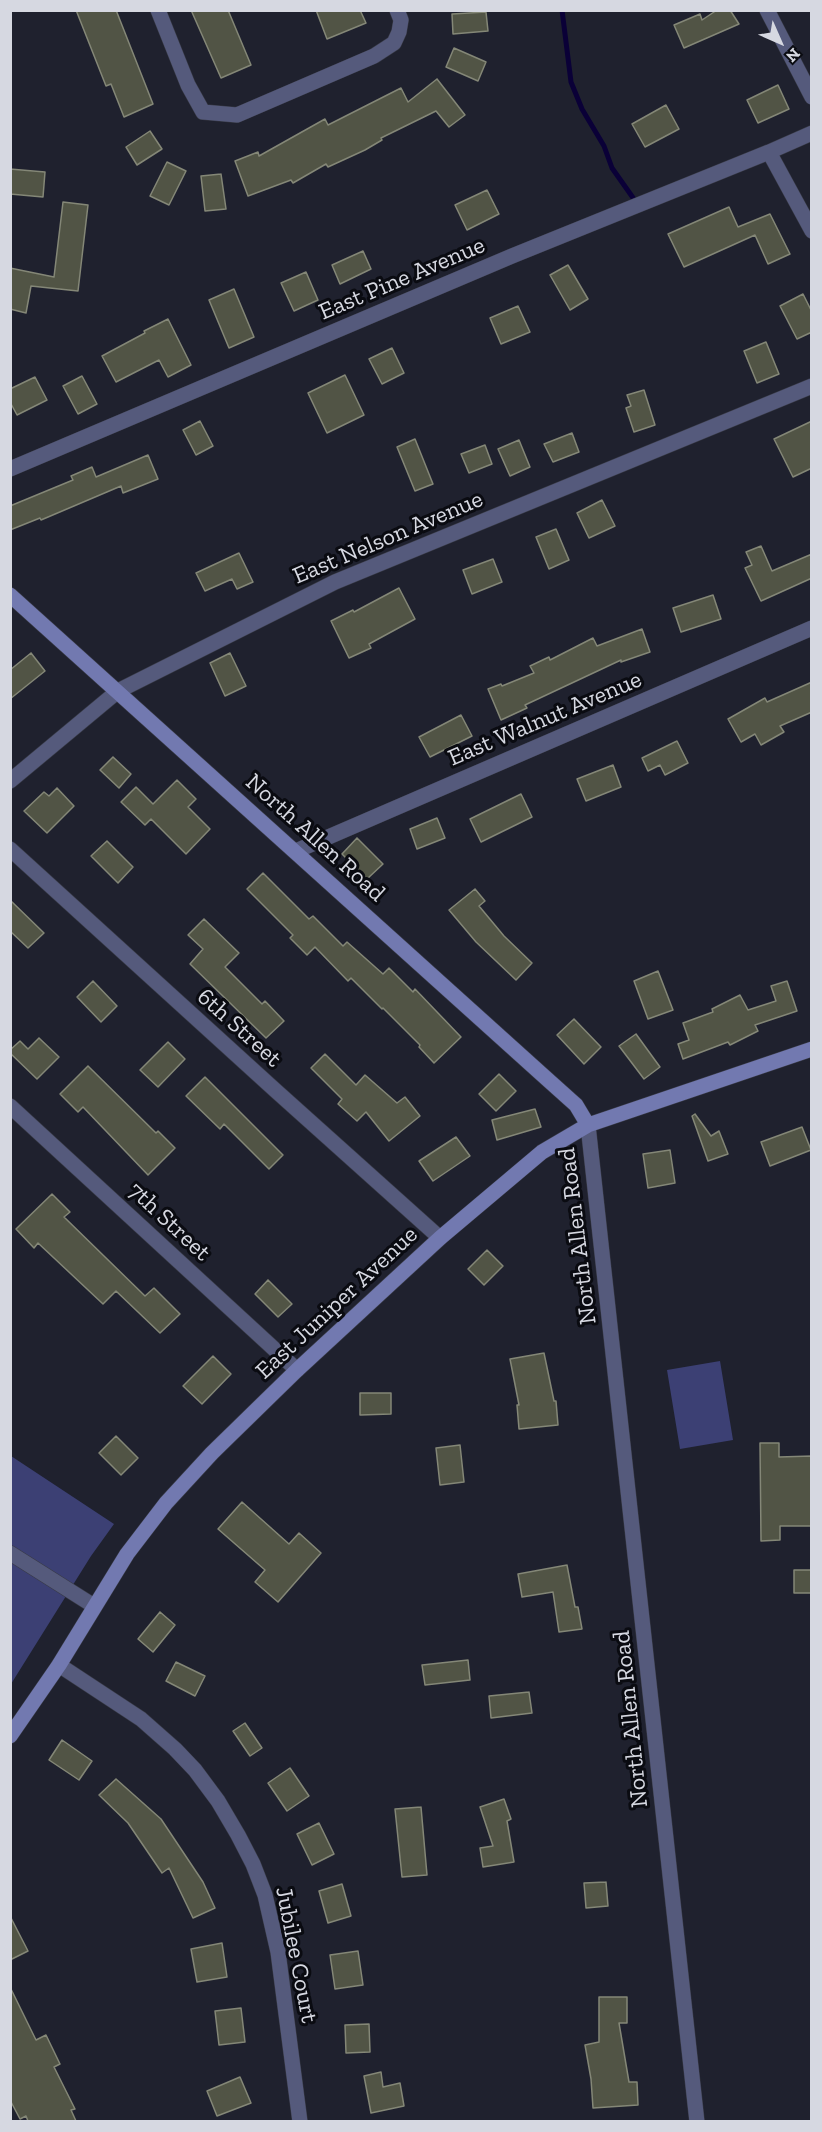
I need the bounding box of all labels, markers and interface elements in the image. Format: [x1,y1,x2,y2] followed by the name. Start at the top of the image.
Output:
[750,12,810,72] north arrow
[782,44,804,66] text: N
[315,231,489,327] street label: East Pine Avenue
[289,485,487,591] street label: East Nelson Avenue
[444,665,646,773] street label: East Walnut Avenue
[239,768,391,908] street label: North Allen Road
[191,983,287,1073] street label: 6th Street
[553,1146,603,1326] street label: North Allen Road
[122,1177,216,1267] street label: 7th Street
[250,1221,424,1385] street label: East Juniper Avenue
[607,1629,655,1809] street label: North Allen Road
[269,1884,323,2026] street label: Jubilee Court

